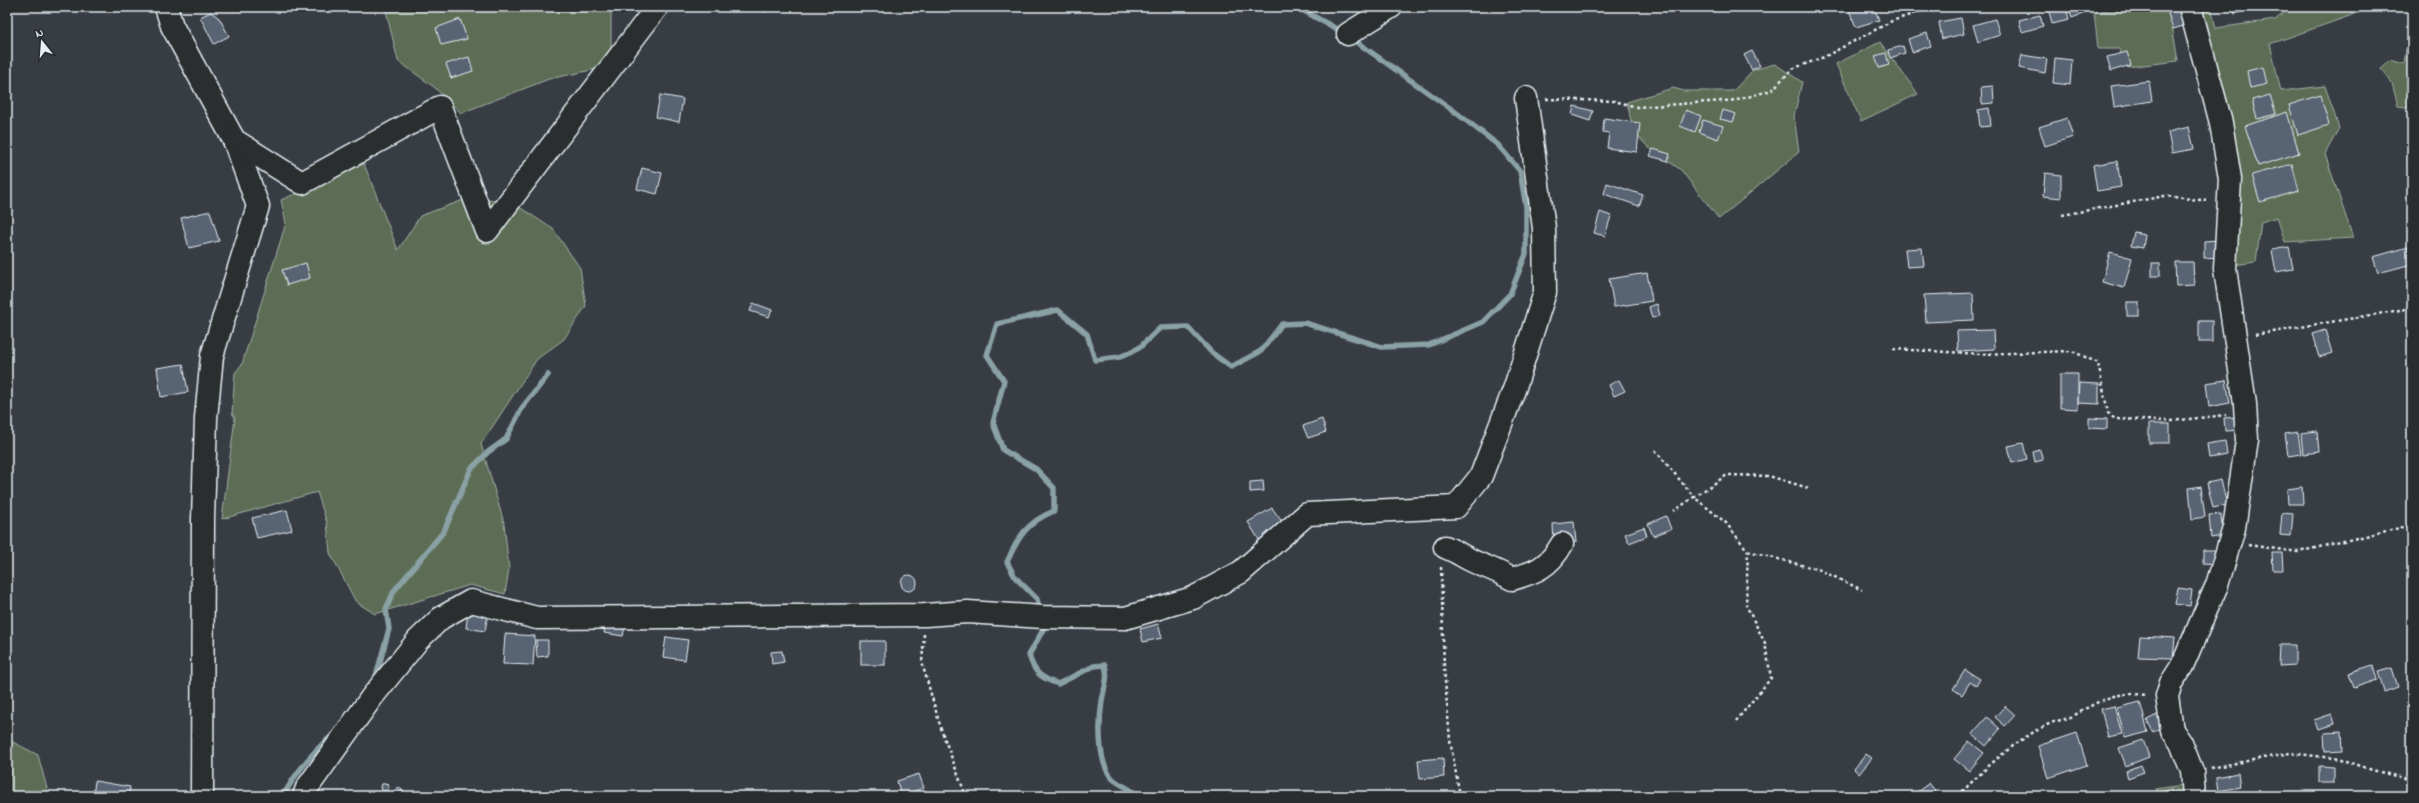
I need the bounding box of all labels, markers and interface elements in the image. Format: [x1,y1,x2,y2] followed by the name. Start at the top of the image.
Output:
[22,22,62,62] north arrow
[33,25,45,42] text: N

